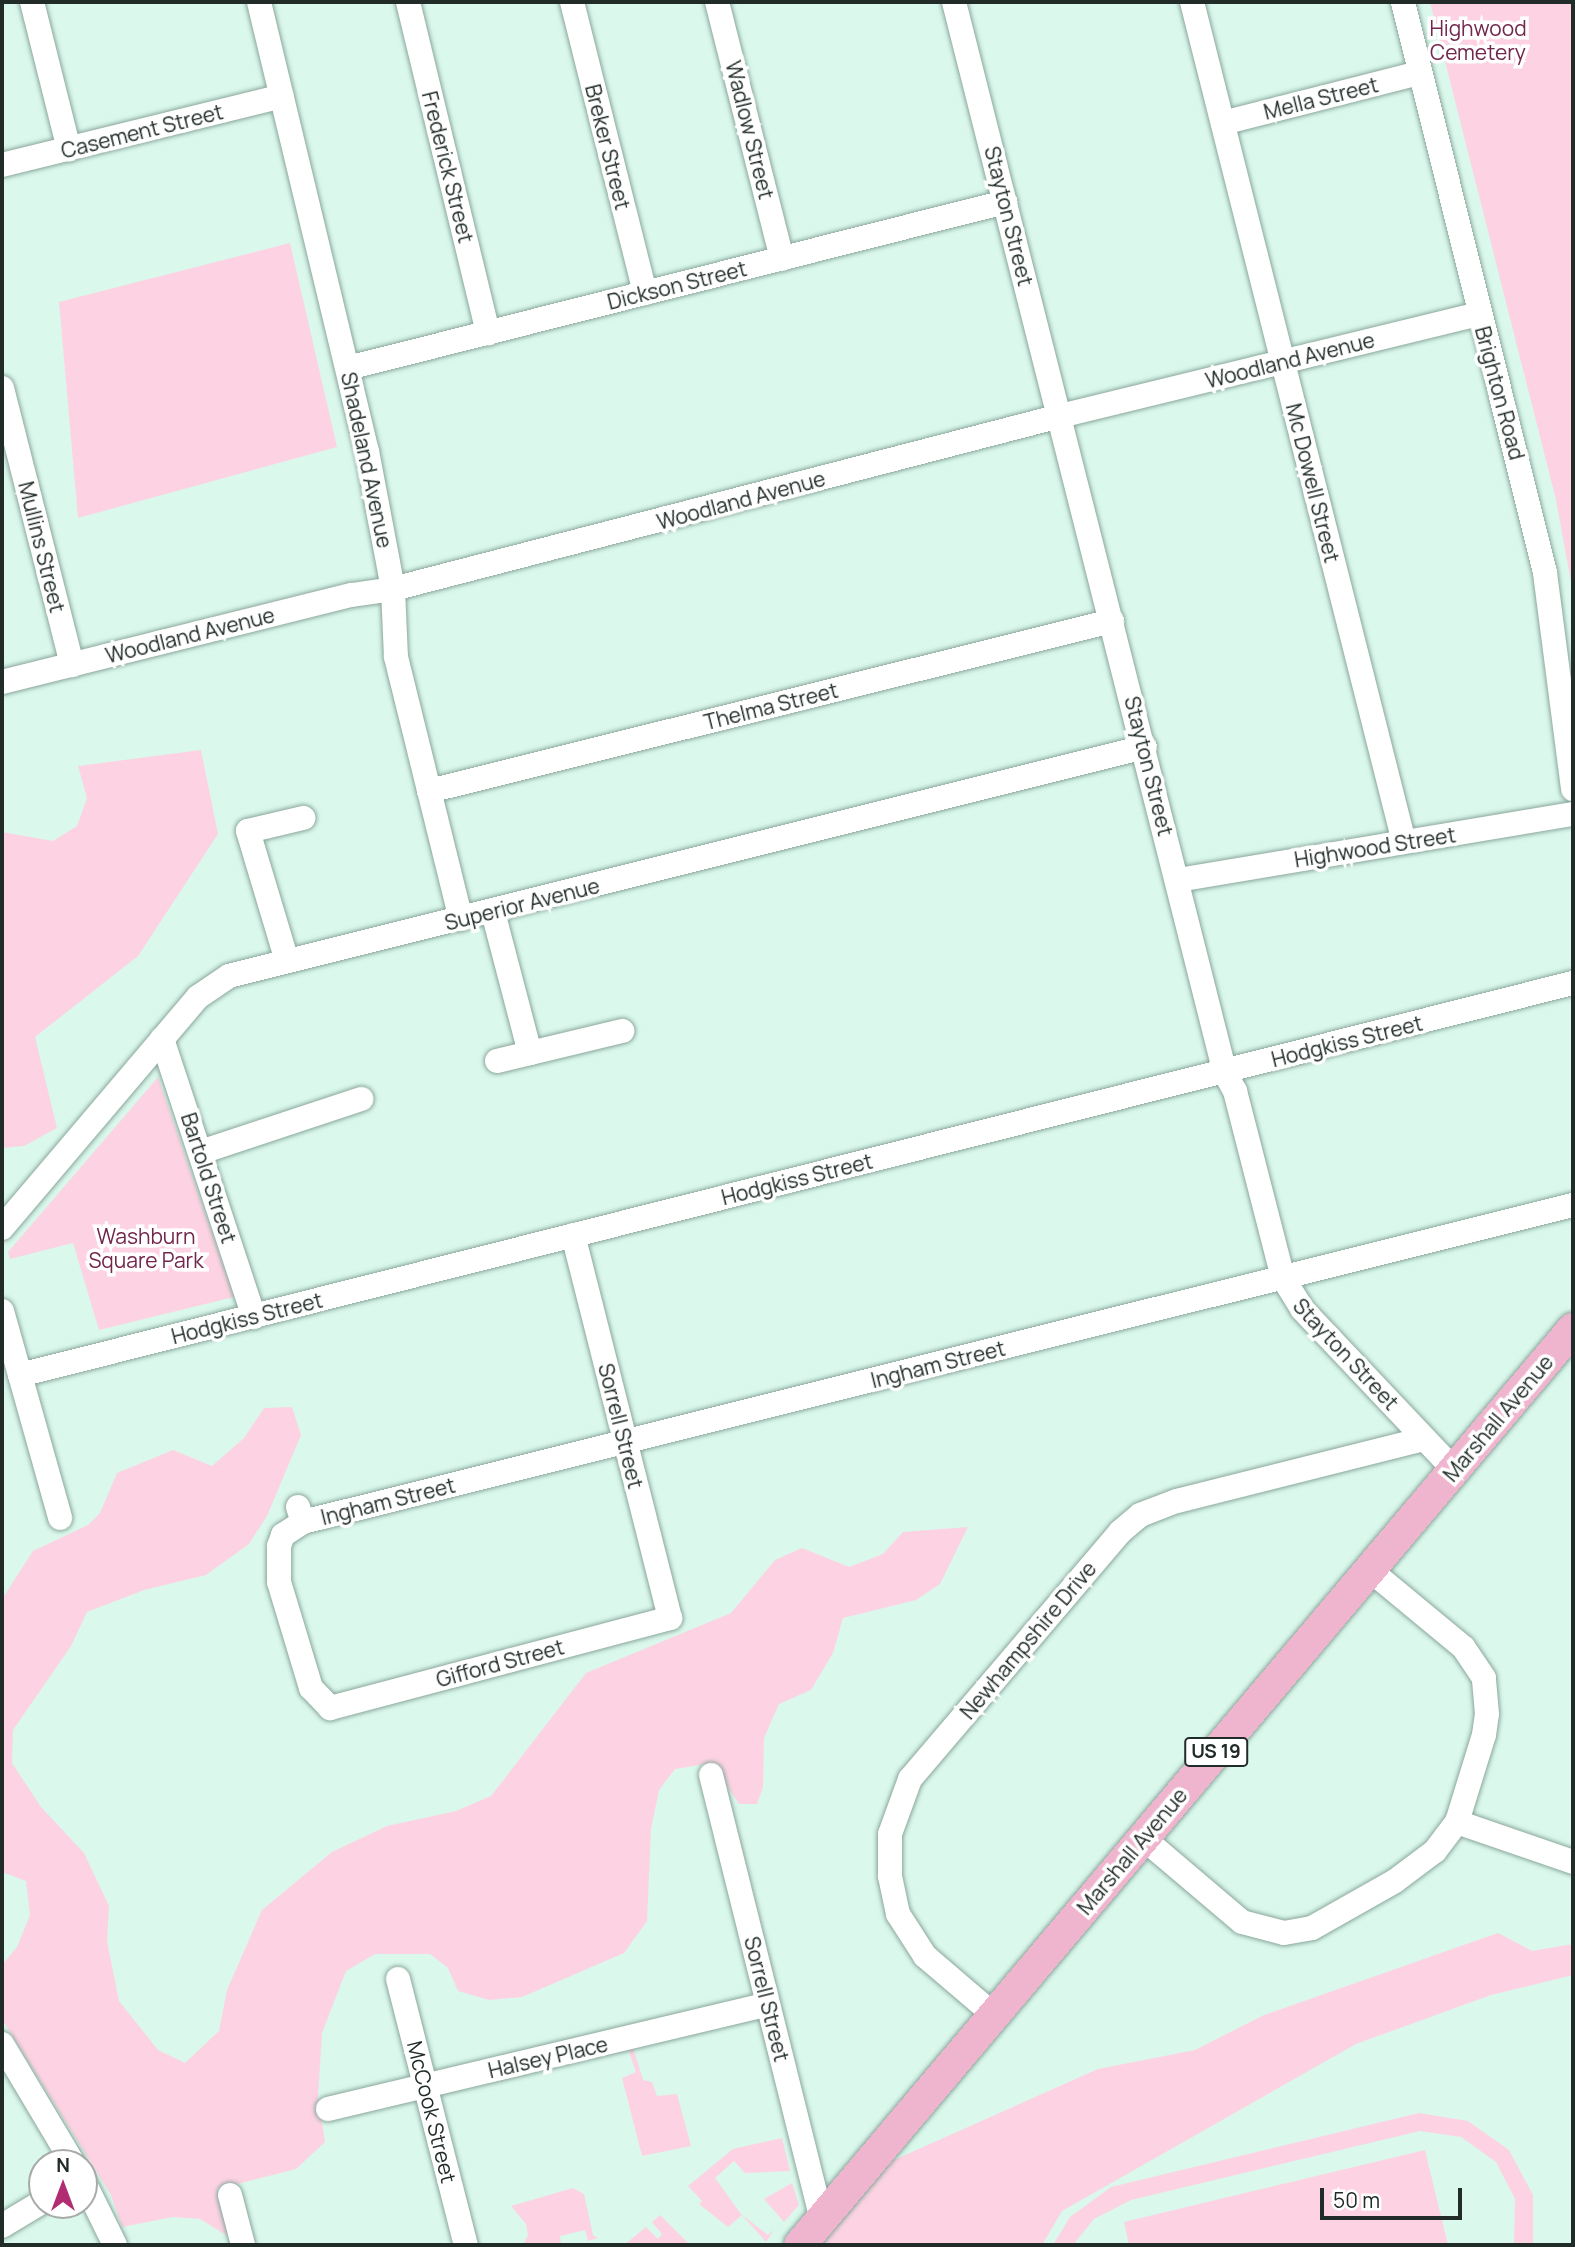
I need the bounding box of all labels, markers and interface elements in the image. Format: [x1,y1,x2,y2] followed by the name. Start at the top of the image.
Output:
[1429,15,1527,65] park label: Highwood Cemetery
[721,58,779,202] street label: Wadlow Street
[1261,72,1381,124] street label: Mella Street
[580,82,636,212] street label: Breker Street
[417,89,479,245] street label: Frederick Street
[58,99,226,163] street label: Casement Street
[979,144,1039,288] street label: Stayton Street
[605,256,749,314] street label: Dickson Street
[1470,324,1530,462] street label: Brighton Road
[1203,327,1377,393] street label: Woodland Avenue
[336,370,398,550] street label: Shadeland Avenue
[1281,401,1345,565] street label: Mc Dowell Street
[654,465,828,535] street label: Woodland Avenue
[14,479,70,615] street label: Mullins Street
[103,602,277,668] street label: Woodland Avenue
[701,677,841,735] street label: Thelma Street
[1119,694,1179,838] street label: Stayton Street
[1293,822,1457,872] street label: Highwood Street
[442,873,602,935] street label: Superior Avenue
[1269,1010,1425,1072] street label: Hodgkiss Street
[176,1110,242,1246] street label: Bartold Street
[719,1148,875,1210] street label: Hodgkiss Street
[88,1223,204,1273] park label: Washburn Square Park
[169,1287,325,1349] street label: Hodgkiss Street
[1288,1293,1404,1415] street label: Stayton Street
[868,1335,1008,1393] street label: Ingham Street
[1438,1350,1558,1486] street label: Marshall Avenue
[593,1361,649,1491] street label: Sorrell Street
[318,1472,458,1530] street label: Ingham Street
[955,1556,1101,1724] street label: Newhampshire Drive
[433,1634,567,1692] street label: Gifford Street
[1183,1736,1249,1768] road number: US 19
[1072,1783,1192,1919] street label: Marshall Avenue
[739,1934,795,2064] street label: Sorrell Street
[486,2031,610,2083] street label: Halsey Place
[402,2038,462,2186] street label: McCook Street
[28,2149,98,2219] north arrow
[56,2152,70,2178] text: N
[1323,2174,1465,2218] scale bar
[1333,2186,1380,2214] text: 50 m

